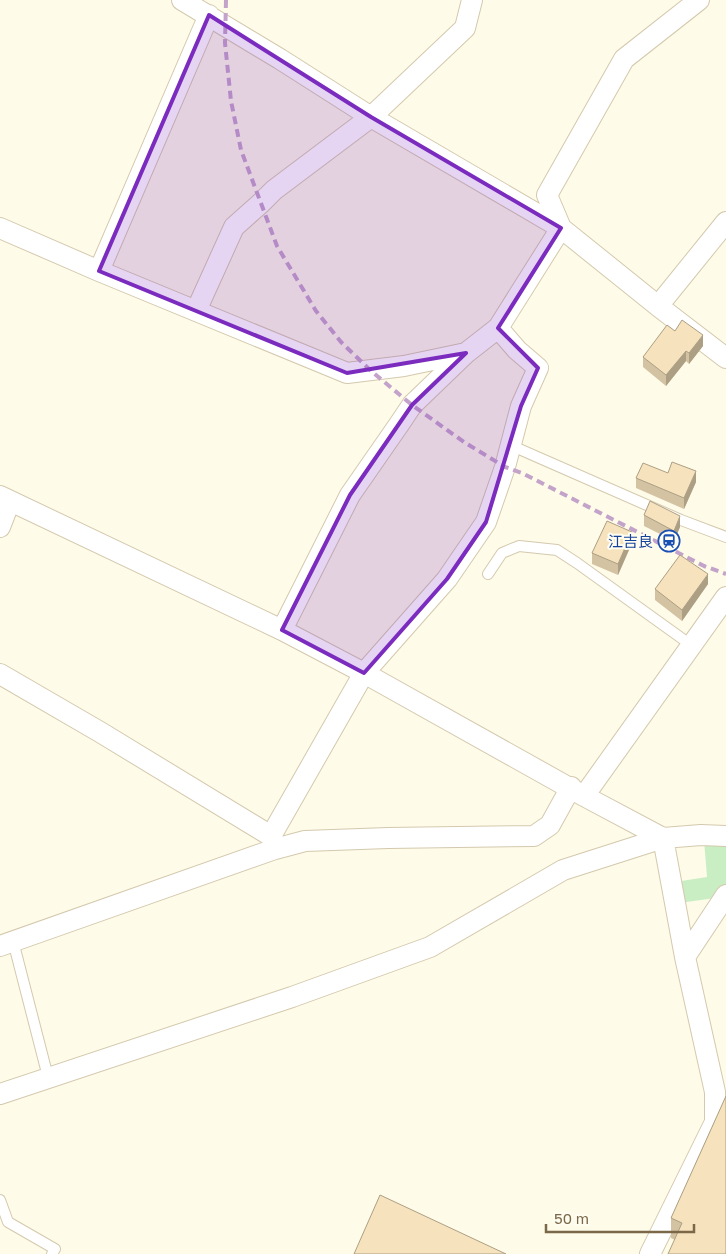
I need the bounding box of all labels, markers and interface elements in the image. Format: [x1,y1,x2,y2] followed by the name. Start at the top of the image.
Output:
[657,529,681,553] station icon: 江吉良
[608,532,653,550] place label: 江吉良
[546,1202,694,1234] scale bar
[554,1209,589,1227] text: 50 m

